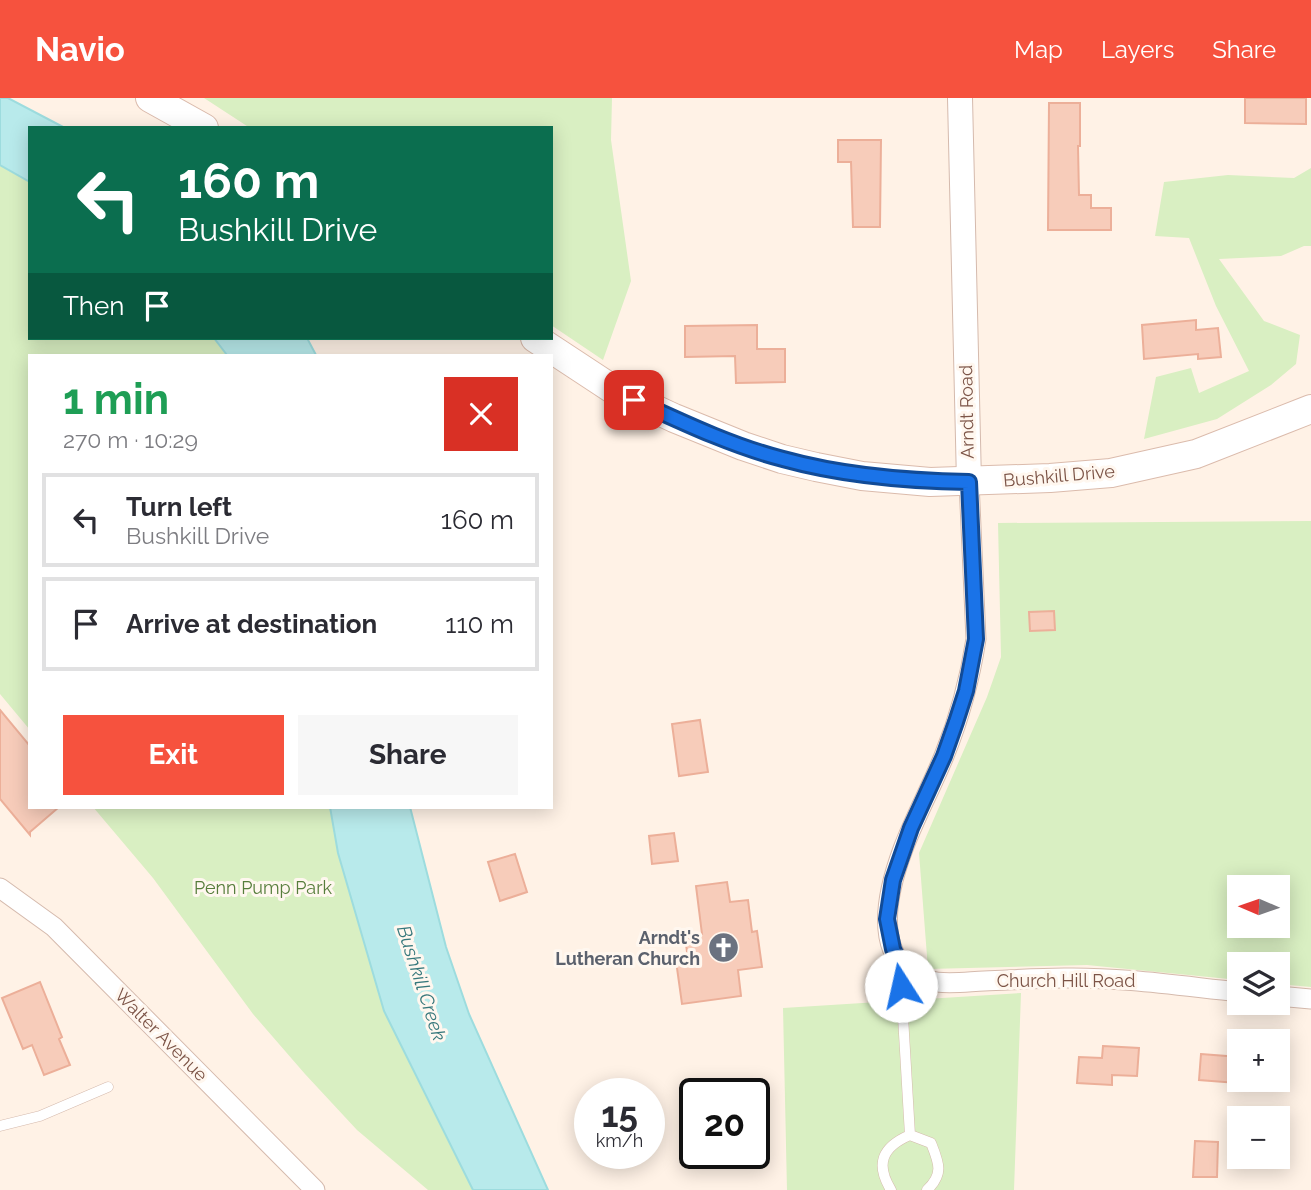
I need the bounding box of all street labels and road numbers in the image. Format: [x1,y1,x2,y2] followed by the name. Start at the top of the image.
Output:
[955,365,978,459] street label: Arndt Road
[1002,460,1116,491] street label: Bushkill Drive
[997,970,1135,991] street label: Church Hill Road
[111,984,212,1086] street label: Walter Avenue

